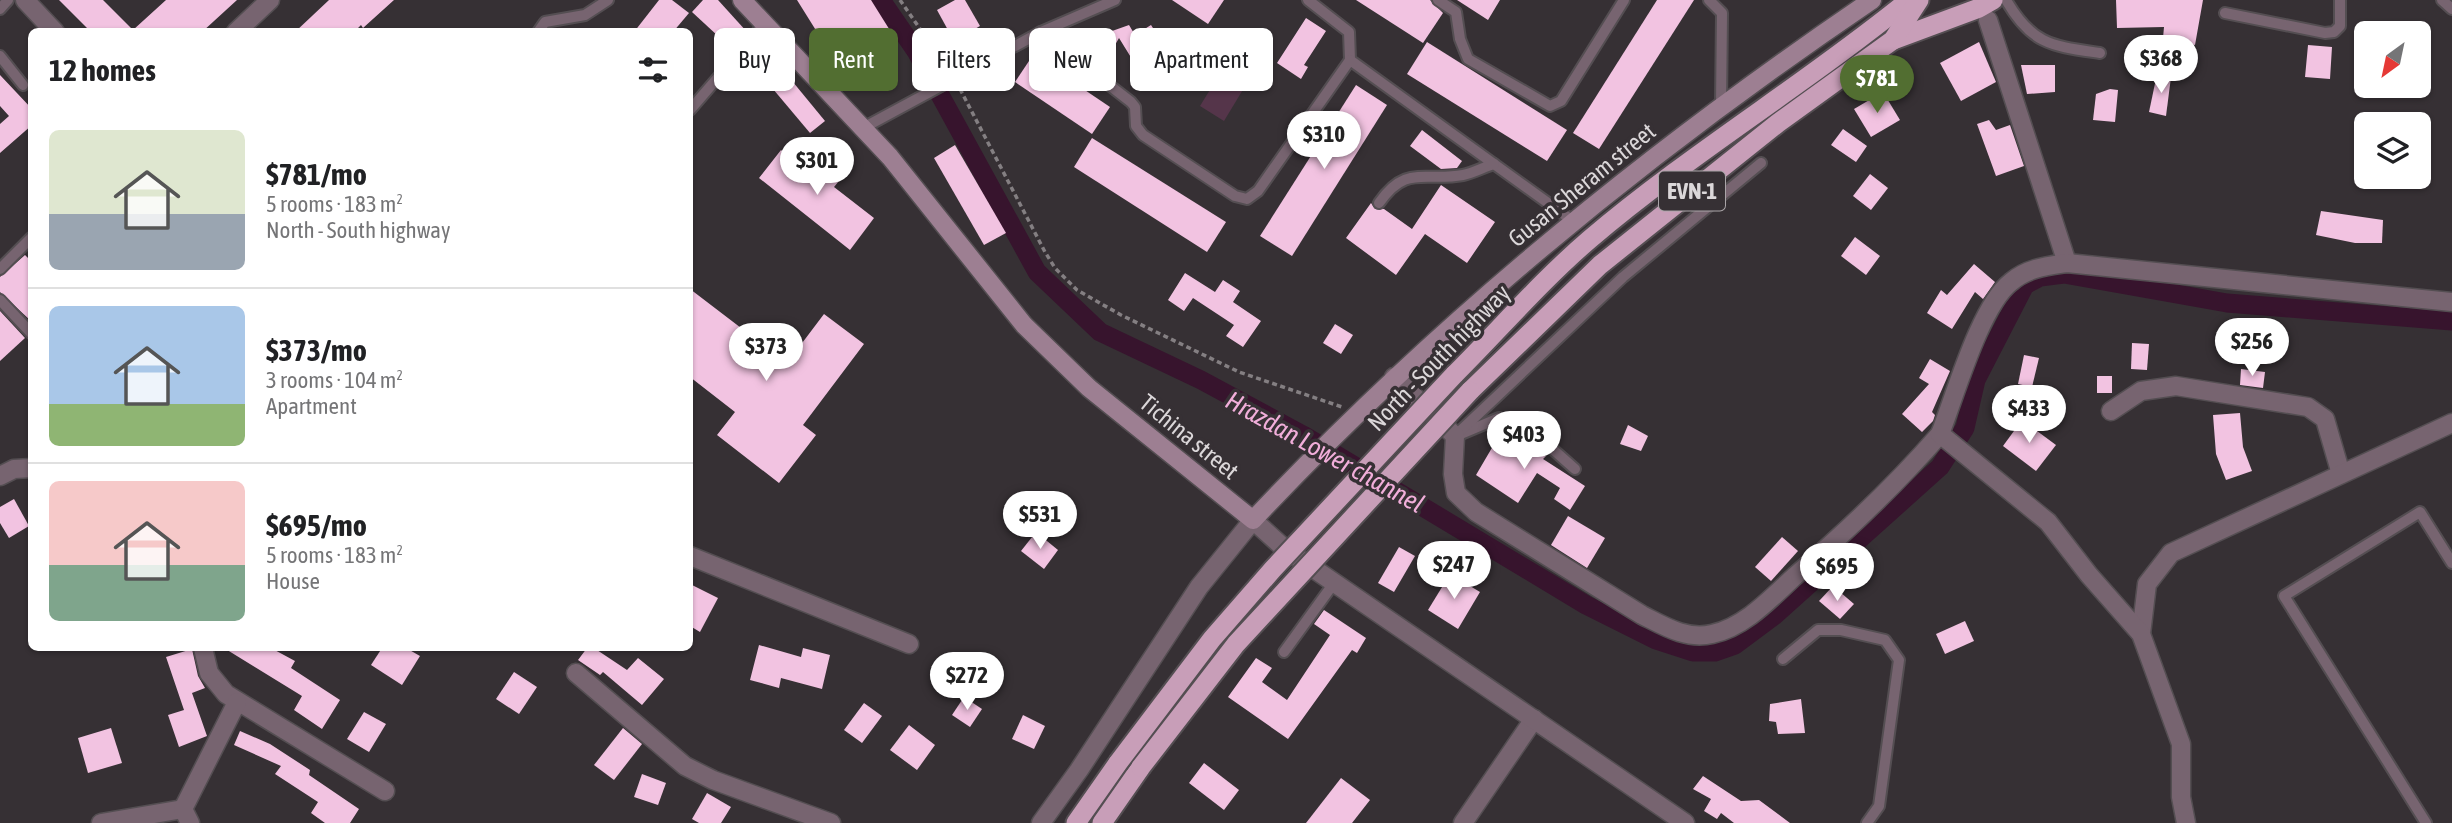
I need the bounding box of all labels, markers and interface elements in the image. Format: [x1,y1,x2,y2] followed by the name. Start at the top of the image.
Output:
[2354,21,2431,98] north arrow
[2354,21,2431,189] map controls
[714,28,795,91] chip: Buy
[809,28,898,91] chip: Rent
[912,28,1015,91] chip: Filters
[1029,28,1116,91] chip: New
[1130,28,1273,91] chip: Apartment
[2120,36,2202,95] pin: $368
[2140,45,2182,71] text: $368
[634,51,672,89] icon: filters
[49,53,156,87] text: 12 homes
[1836,55,1918,115] pin: $781
[1856,65,1898,91] text: $781
[1283,111,1365,171] pin: $310
[2354,112,2431,189] button: layers
[1503,117,1661,252] street label: Gusan Sheram street
[1303,121,1345,147] text: $310
[776,138,858,197] pin: $301
[796,147,838,173] text: $301
[266,157,367,191] text: $781/mo
[105,158,189,242] icon: home
[1659,172,1725,210] road number: EVN-1
[266,191,403,217] text: 5 rooms · 183 m²
[266,217,450,243] text: North - South highway
[1362,279,1515,436] street label: North - South highway
[2211,318,2293,378] pin: $256
[725,324,807,383] pin: $373
[2231,328,2273,354] text: $256
[266,333,367,367] text: $373/mo
[745,333,787,359] text: $373
[105,334,189,418] icon: home
[266,367,403,393] text: 3 rooms · 104 m²
[1221,385,1429,519] water label: Hrazdan Lower channel
[1988,386,2070,445] pin: $433
[1135,389,1244,485] street label: Tichina street
[266,393,357,419] text: Apartment
[2008,395,2050,421] text: $433
[1483,412,1565,471] pin: $403
[1503,421,1545,447] text: $403
[999,491,1081,551] pin: $531
[1019,501,1061,527] text: $531
[266,508,367,542] text: $695/mo
[105,509,189,593] icon: home
[266,542,403,568] text: 5 rooms · 183 m²
[1413,542,1495,601] pin: $247
[1796,544,1878,603] pin: $695
[1433,551,1475,577] text: $247
[1816,553,1858,579] text: $695
[266,568,320,594] text: House
[926,652,1008,712] pin: $272
[946,662,988,688] text: $272

